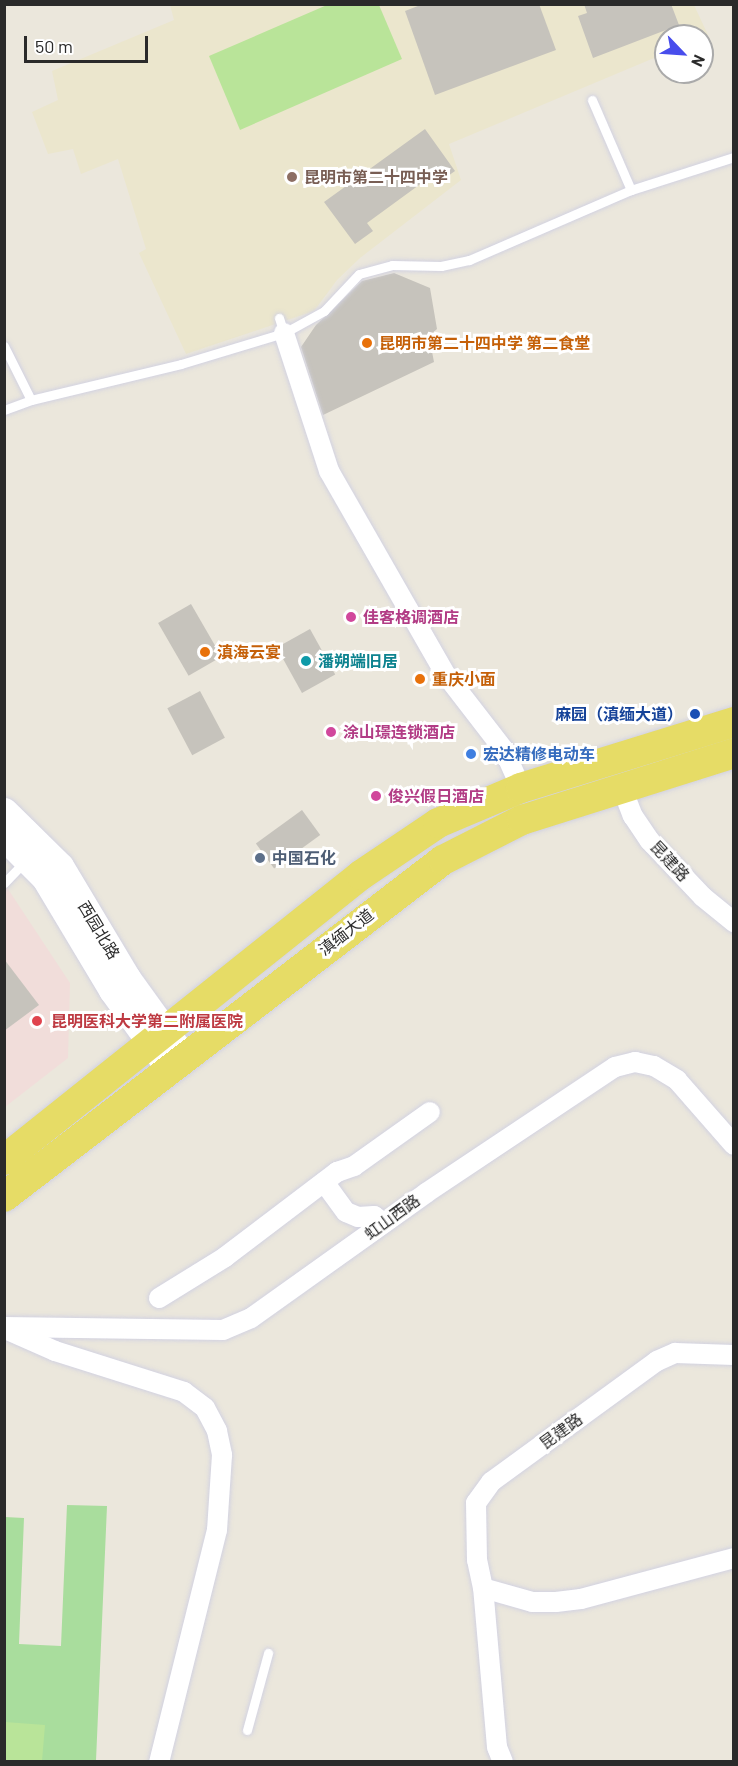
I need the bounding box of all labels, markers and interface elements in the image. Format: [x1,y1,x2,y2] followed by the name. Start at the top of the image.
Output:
[27,24,152,62] scale bar
[654,24,714,84] north arrow
[35,35,73,57] text: 50 m
[688,52,710,70] text: N
[304,167,448,187] place label: 昆明市第二十四中学
[285,170,299,184] marker: 昆明市第二十四中学
[379,333,590,353] place label: 昆明市第二十四中学 第二食堂
[360,336,374,350] marker: 昆明市第二十四中学 第二食堂
[363,607,459,627] place label: 佳客格调酒店
[344,610,358,624] marker: 佳客格调酒店
[217,642,281,662] place label: 滇海云宴
[198,645,212,659] marker: 滇海云宴
[318,651,398,671] place label: 潘朔端旧居
[299,654,313,668] marker: 潘朔端旧居
[432,669,496,689] place label: 重庆小面
[413,672,427,686] marker: 重庆小面
[555,704,683,724] place label: 麻园（滇缅大道）
[688,707,702,721] marker: 麻园（滇缅大道）
[343,722,455,742] place label: 涂山璟连锁酒店
[324,725,338,739] marker: 涂山璟连锁酒店
[483,744,595,764] place label: 宏达精修电动车
[464,747,478,761] marker: 宏达精修电动车
[388,786,484,806] place label: 俊兴假日酒店
[369,789,383,803] marker: 俊兴假日酒店
[647,837,693,885] street label: 昆建路
[272,848,336,868] place label: 中国石化
[253,851,267,865] marker: 中国石化
[74,898,124,962] street label: 西园北路
[315,905,377,959] street label: 滇缅大道
[51,1011,243,1031] place label: 昆明医科大学第二附属医院
[28,1012,46,1030] marker: 昆明医科大学第二附属医院
[360,1190,424,1244] street label: 虹山西路
[536,1409,586,1453] street label: 昆建路

